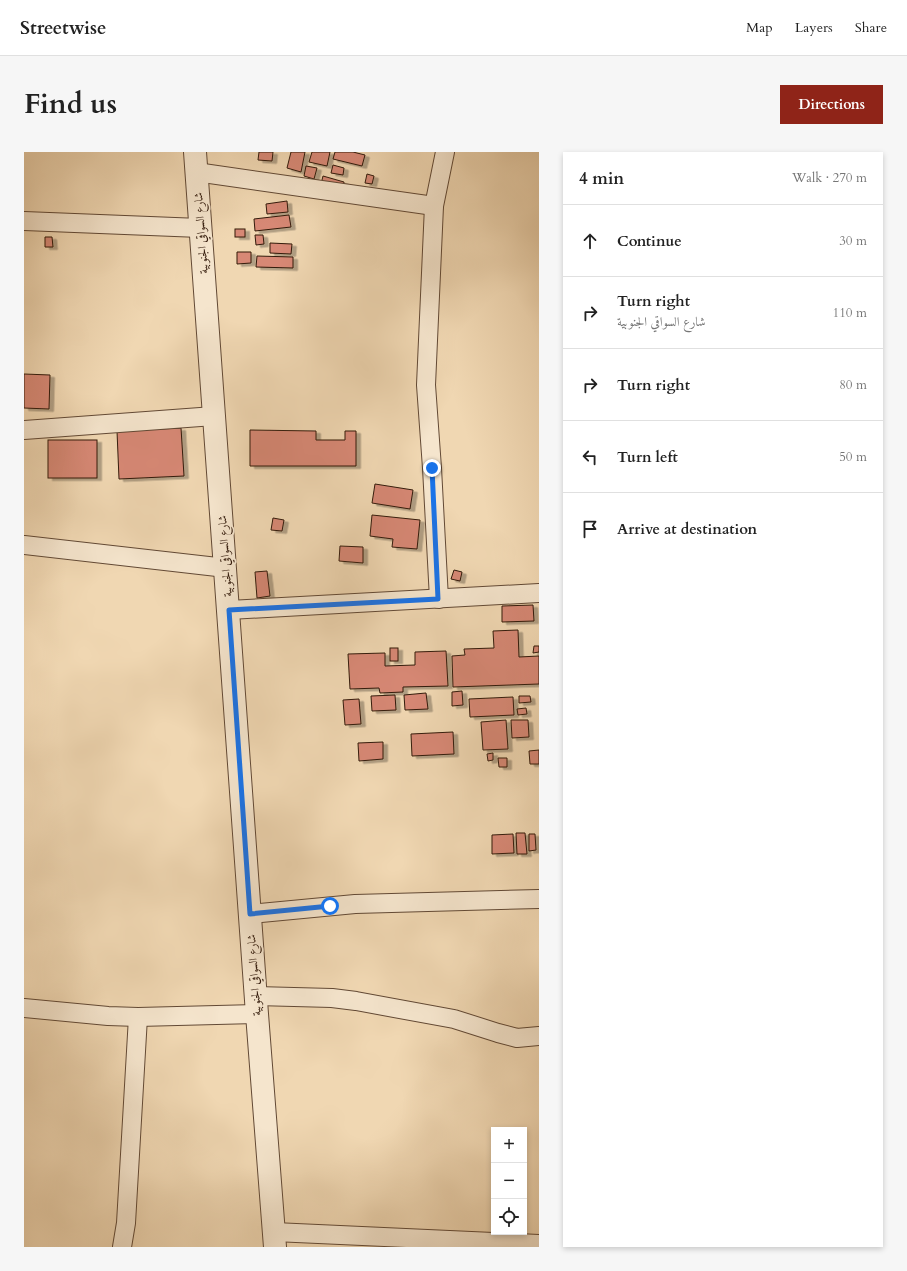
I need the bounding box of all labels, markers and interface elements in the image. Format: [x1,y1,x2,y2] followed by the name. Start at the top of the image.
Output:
[20,15,107,41] text: Streetwise
[746,18,773,37] text: Map
[795,18,833,37] text: Layers
[855,18,887,37] text: Share
[24,85,117,123] text: Find us
[780,85,883,124] button: Directions
[579,167,624,190] text: 4 min
[792,169,867,187] text: Walk · 270 m
[190,191,215,274] street label: شارع السواقي الجنوبية
[579,230,601,252] icon: ahead
[617,231,682,251] text: Continue
[839,232,867,250] text: 30 m
[617,291,690,311] text: Turn right
[579,302,601,324] icon: right
[833,304,867,322] text: 110 m
[617,313,706,331] text: شارع السواقي الجنوبية
[579,374,601,396] icon: right
[617,375,690,395] text: Turn right
[839,376,867,394] text: 80 m
[579,446,601,468] icon: left
[617,447,678,467] text: Turn left
[839,448,867,466] text: 50 m
[423,459,441,477] route end
[214,514,239,597] street label: شارع السواقي الجنوبية
[579,518,601,540] icon: arrive
[617,519,757,539] text: Arrive at destination
[321,897,339,915] route start
[243,933,268,1016] street label: شارع السواقي الجنوبية
[491,1127,527,1235] map controls
[491,1127,527,1163] button: +
[491,1163,527,1199] button: −
[491,1199,527,1235] button: locate

